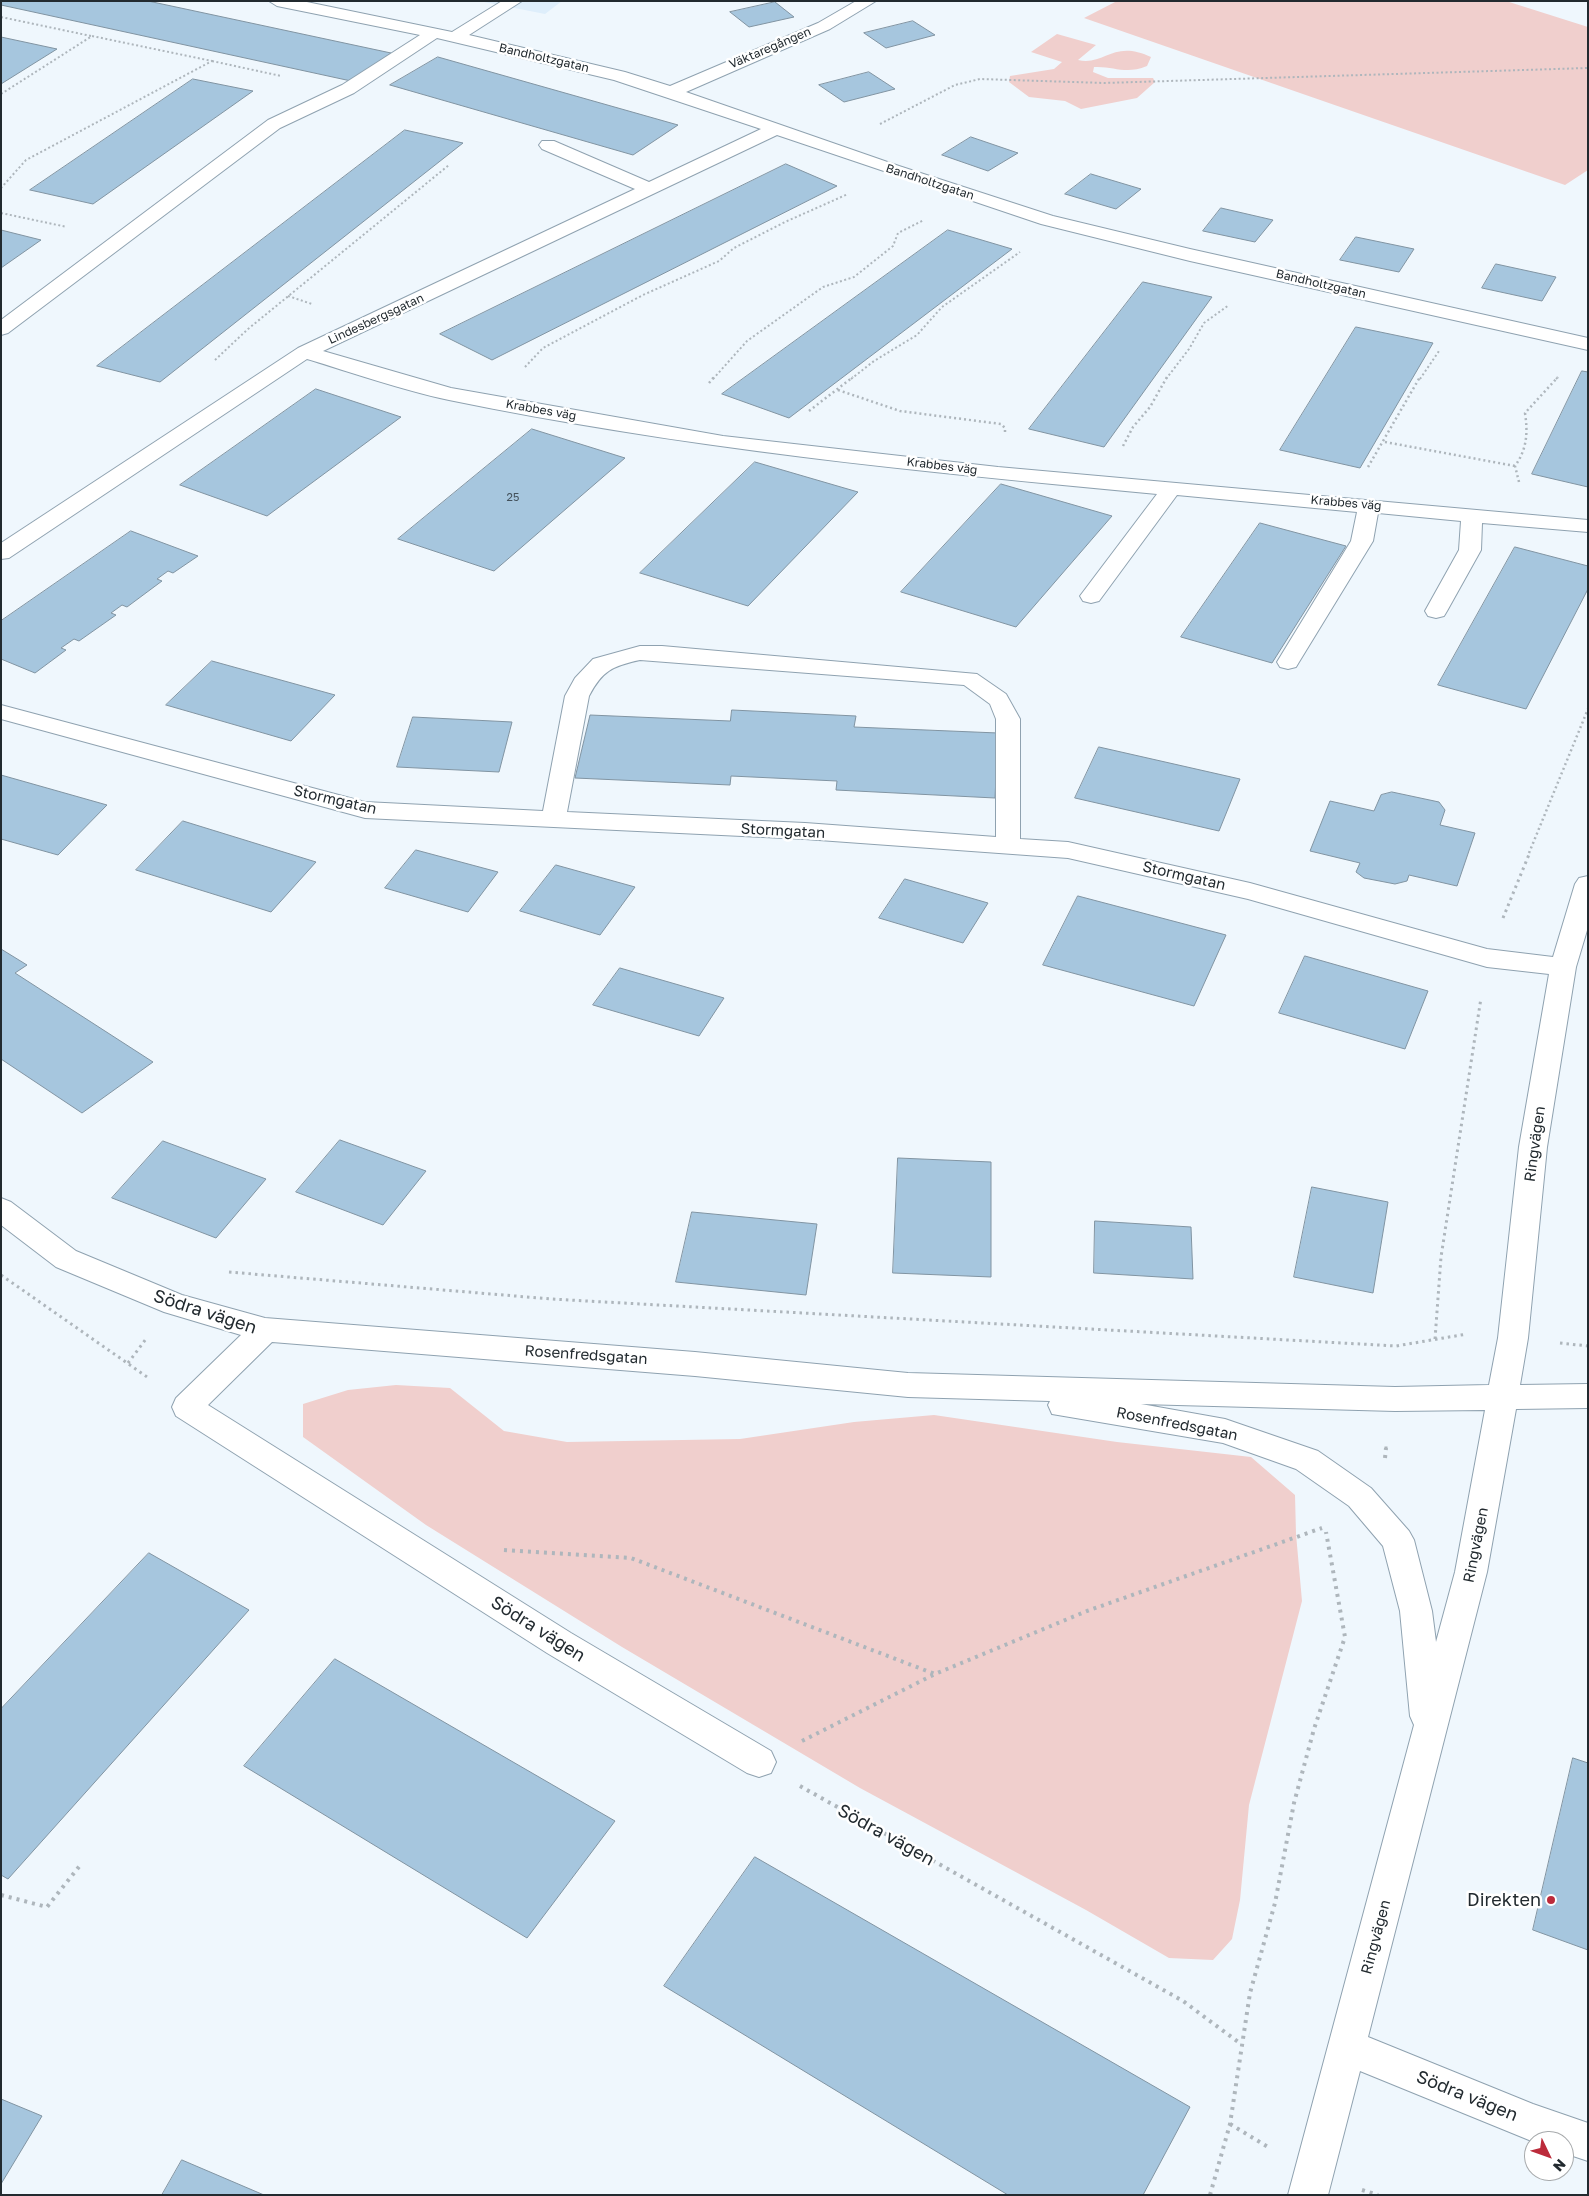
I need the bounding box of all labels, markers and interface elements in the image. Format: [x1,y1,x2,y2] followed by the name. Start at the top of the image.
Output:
[727,24,813,72] street label: Väktaregången
[498,41,590,75] street label: Bandholtzgatan
[884,161,976,203] street label: Bandholtzgatan
[1275,267,1367,301] street label: Bandholtzgatan
[326,291,426,347] street label: Lindesbergsgatan
[505,397,577,423] street label: Krabbes väg
[906,455,978,477] street label: Krabbes väg
[507,491,519,505] house number: 25
[1310,493,1382,513] street label: Krabbes väg
[292,782,378,818] street label: Stormgatan
[740,820,826,842] street label: Stormgatan
[1141,858,1227,894] street label: Stormgatan
[1521,1105,1549,1183] street label: Ringvägen
[151,1285,259,1339] street label: Södra vägen
[524,1342,648,1368] street label: Rosenfredsgatan
[1115,1403,1239,1445] street label: Rosenfredsgatan
[1460,1506,1492,1584] street label: Ringvägen
[487,1591,589,1667] street label: Södra vägen
[834,1800,938,1870] street label: Södra vägen
[1467,1889,1541,1911] place label: Direkten
[1545,1894,1557,1906] marker: Direkten
[1357,1898,1395,1976] street label: Ringvägen
[1413,2066,1521,2126] street label: Södra vägen
[1524,2131,1574,2181] north arrow
[1550,2156,1570,2175] text: N

